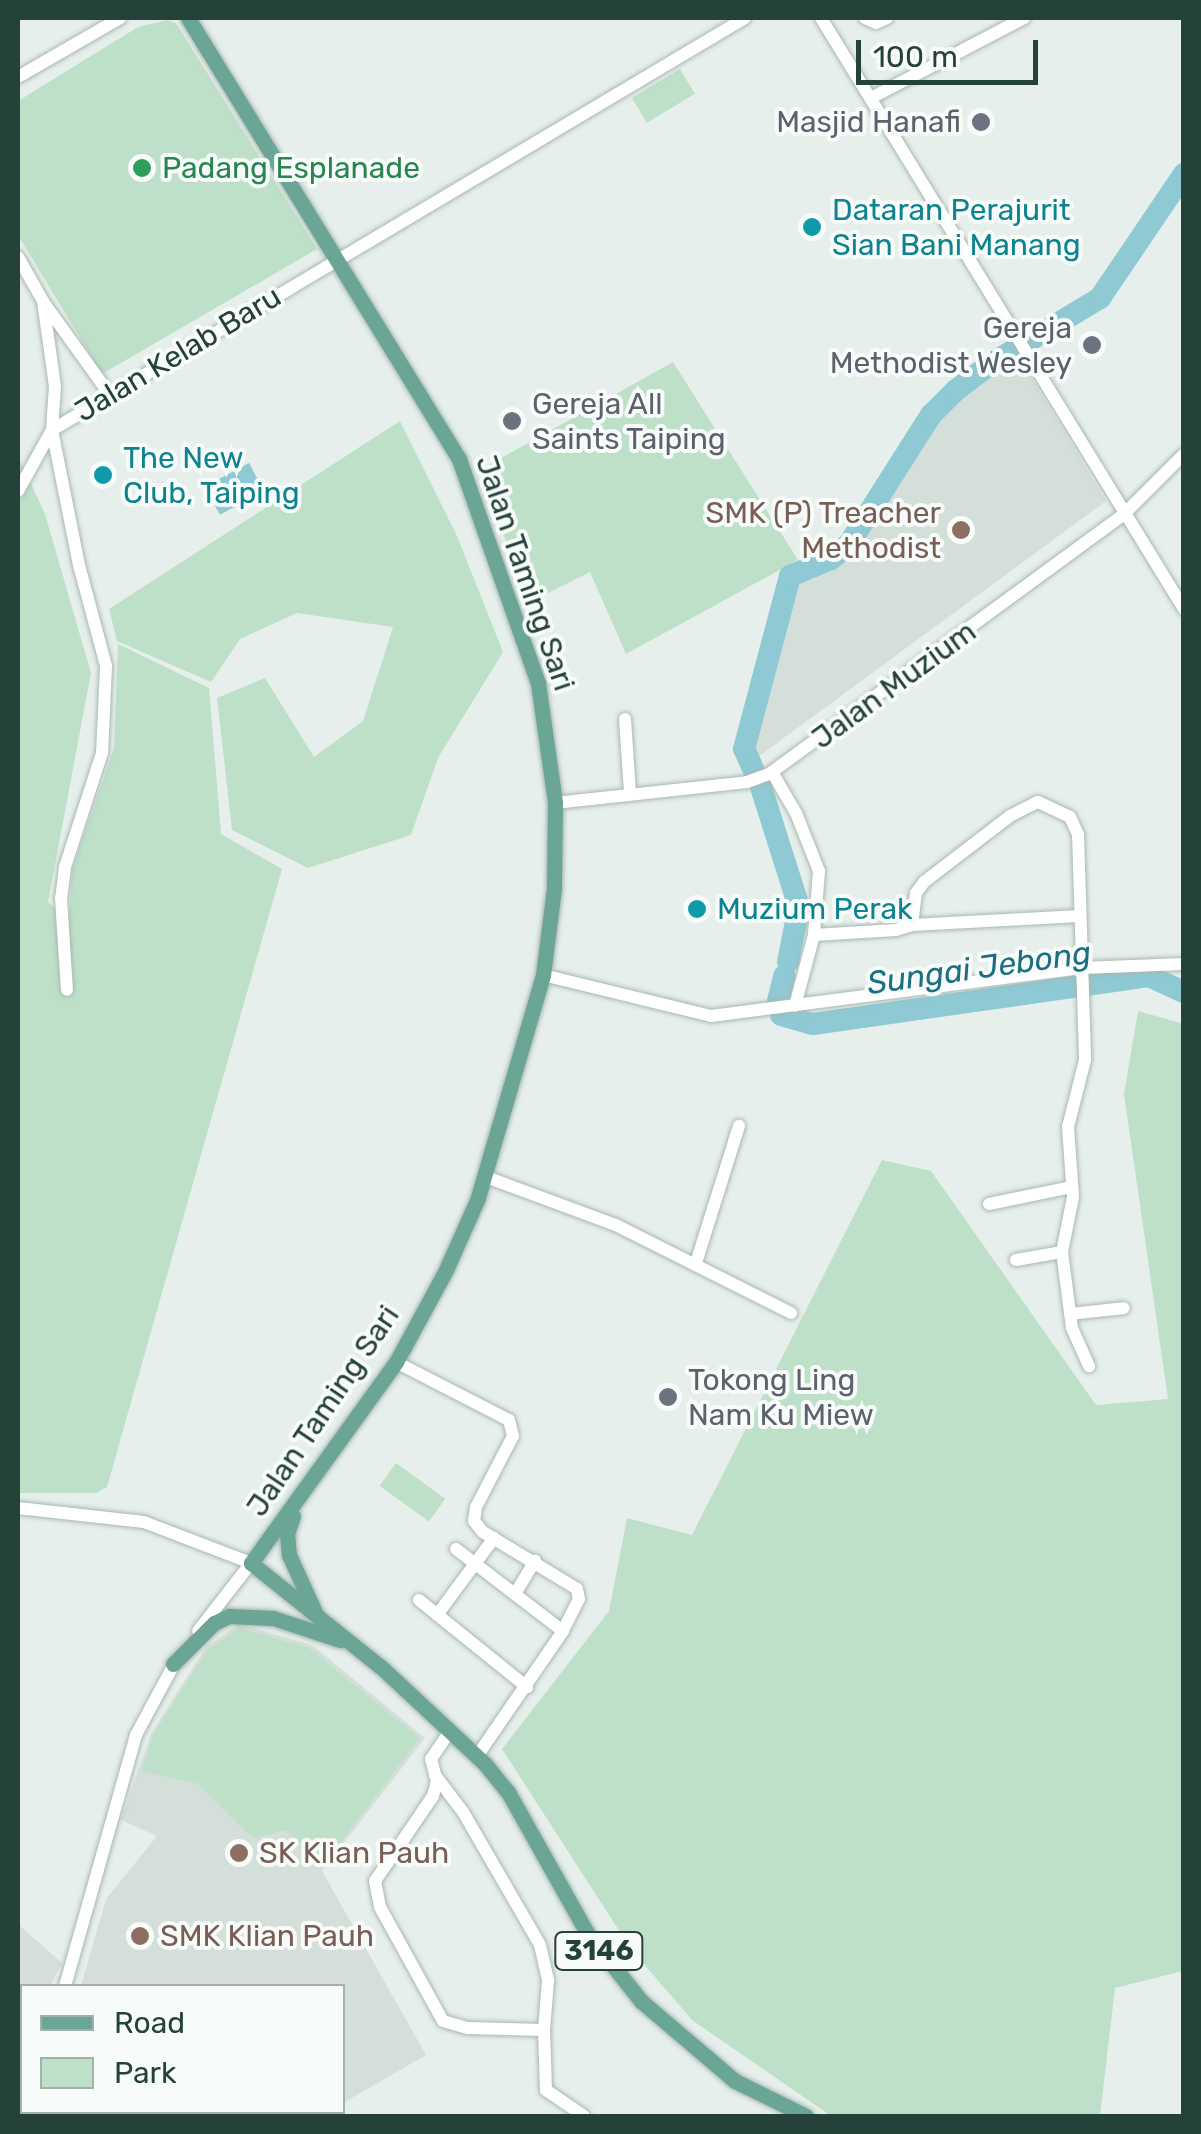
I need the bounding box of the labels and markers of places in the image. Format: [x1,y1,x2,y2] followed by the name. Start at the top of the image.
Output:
[776,104,961,140] place label: Masjid Hanafi
[970,111,992,133] marker: Masjid Hanafi
[162,150,420,186] place label: Padang Esplanade
[131,157,153,179] marker: Padang Esplanade
[832,192,1081,262] place label: Dataran Perajurit Sian Bani Manang
[801,216,823,238] marker: Dataran Perajurit Sian Bani Manang
[829,310,1072,380] place label: Gereja Methodist Wesley
[1081,334,1103,356] marker: Gereja Methodist Wesley
[532,386,726,456] place label: Gereja All Saints Taiping
[501,410,523,432] marker: Gereja All Saints Taiping
[123,440,300,510] place label: The New Club, Taiping
[92,464,114,486] marker: The New Club, Taiping
[704,495,941,566] place label: SMK (P) Treacher Methodist
[950,519,972,541] marker: SMK (P) Treacher Methodist
[717,891,913,927] place label: Muzium Perak
[686,898,708,920] marker: Muzium Perak
[688,1362,874,1432] place label: Tokong Ling Nam Ku Miew
[657,1386,679,1408] marker: Tokong Ling Nam Ku Miew
[259,1835,450,1871] place label: SK Klian Pauh
[228,1842,250,1864] marker: SK Klian Pauh
[160,1918,374,1954] place label: SMK Klian Pauh
[129,1925,151,1947] marker: SMK Klian Pauh

